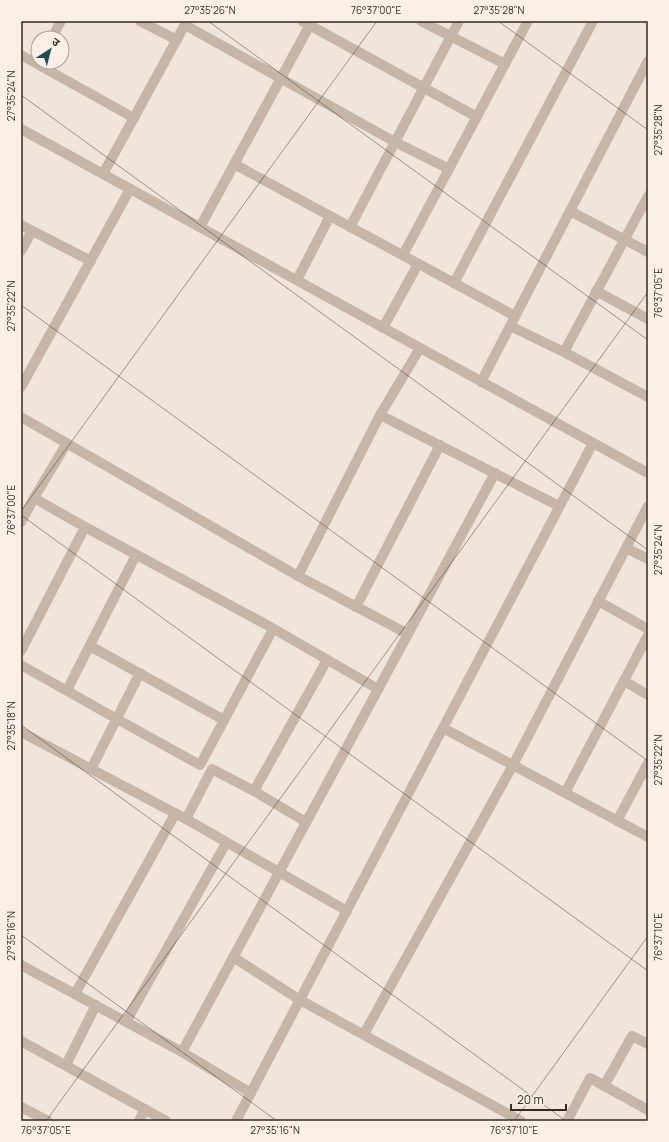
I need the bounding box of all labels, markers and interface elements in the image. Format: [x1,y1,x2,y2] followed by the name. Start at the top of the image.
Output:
[184,3,236,17] text: 27°35'26"N
[351,3,401,17] text: 76°37'00"E
[474,3,525,17] text: 27°35'28"N
[30,30,70,70] north arrow
[49,34,64,50] text: उ
[4,71,18,121] text: 27°35'24"N
[651,104,665,155] text: 27°35'28"N
[651,268,665,318] text: 76°37'05"E
[4,280,18,331] text: 27°35'22"N
[4,485,18,535] text: 76°37'00"E
[651,525,665,575] text: 27°35'24"N
[4,701,18,751] text: 27°35'18"N
[651,734,665,785] text: 27°35'22"N
[4,911,18,961] text: 27°35'16"N
[651,913,665,961] text: 76°37'10"E
[511,1086,566,1112] scale bar
[517,1091,544,1108] text: 20 m
[21,1123,71,1137] text: 76°37'05"E
[250,1123,300,1137] text: 27°35'16"N
[490,1123,538,1137] text: 76°37'10"E

